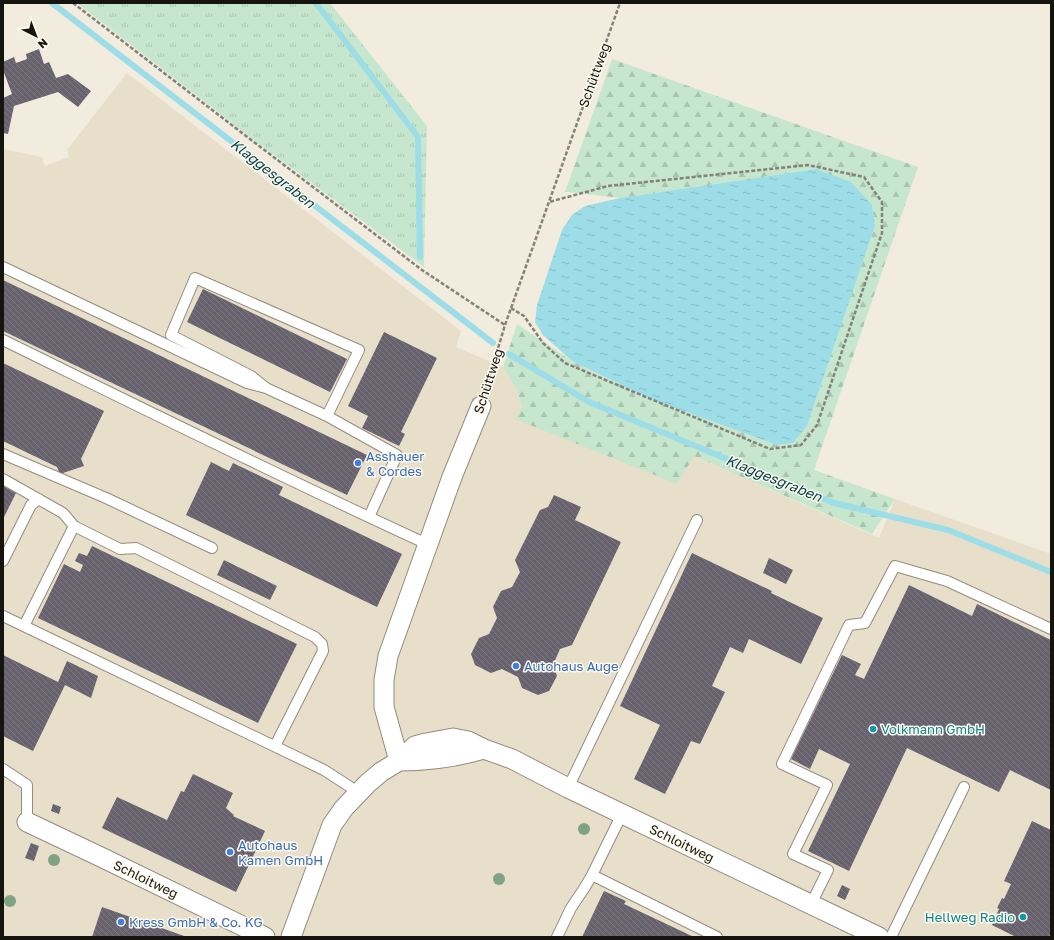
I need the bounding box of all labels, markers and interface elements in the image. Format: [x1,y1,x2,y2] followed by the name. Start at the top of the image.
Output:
[16,16,56,56] north arrow
[36,36,50,51] text: N
[575,40,613,110] street label: Schüttweg
[228,135,319,212] water label: Klaggesgraben
[470,346,506,416] street label: Schüttweg
[366,448,424,479] place label: Asshauer & Cordes
[724,451,826,505] water label: Klaggesgraben
[353,458,363,468] marker: Asshauer & Cordes
[524,658,619,674] place label: Autohaus Auge
[511,661,521,671] marker: Autohaus Auge
[881,721,985,737] place label: Volkmann GmbH
[868,724,878,734] marker: Volkmann GmbH
[647,820,717,866] street label: Schloitweg
[238,837,323,868] place label: Autohaus Kamen GmbH
[225,847,235,857] marker: Autohaus Kamen GmbH
[111,856,181,902] street label: Schloitweg
[925,909,1015,925] place label: Hellweg Radio
[1018,912,1028,922] marker: Hellweg Radio
[129,914,263,930] place label: Kress GmbH & Co. KG
[116,917,126,927] marker: Kress GmbH & Co. KG

